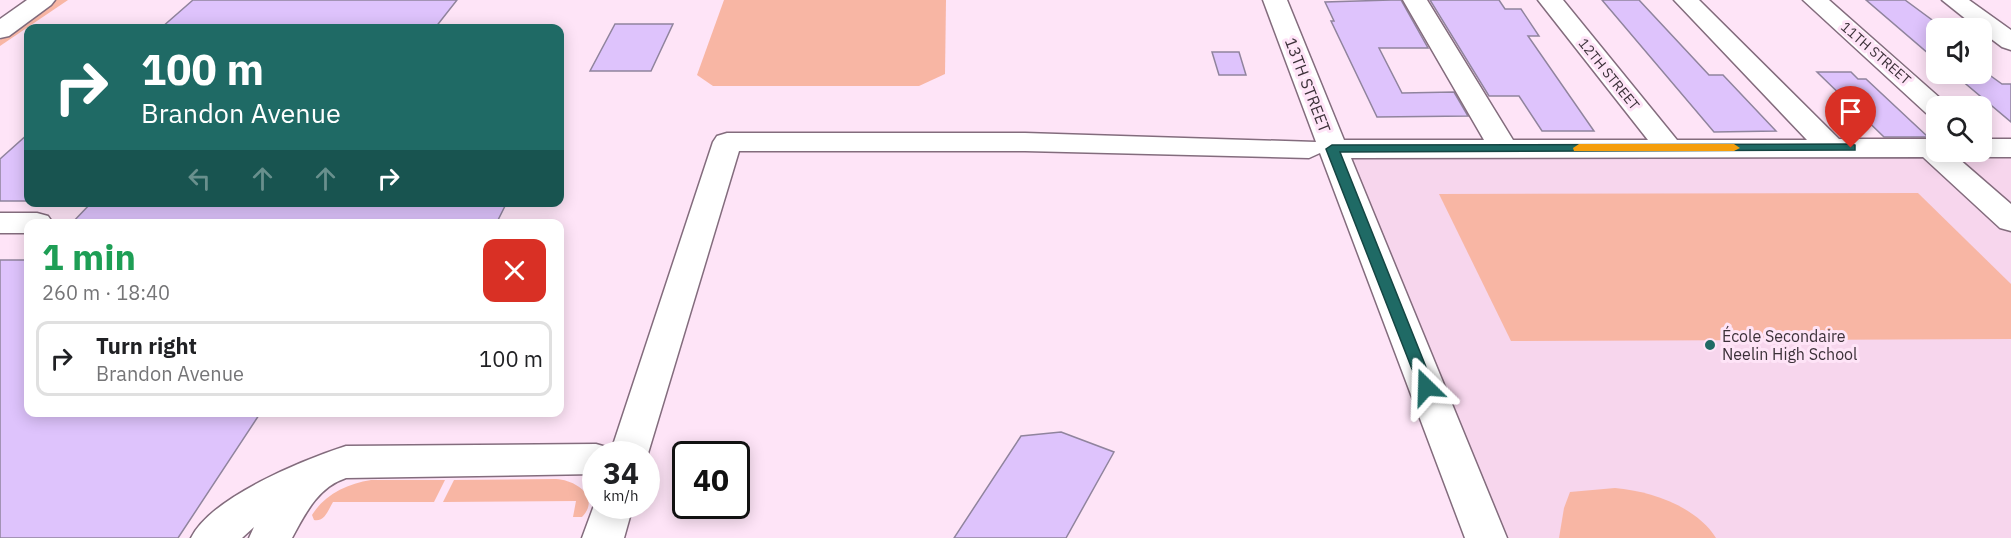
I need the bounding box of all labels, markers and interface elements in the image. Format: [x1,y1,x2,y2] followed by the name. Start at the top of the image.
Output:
[1837,18,1915,88] street label: 11TH STREET
[1926,18,1992,162] map controls
[1926,18,1992,84] button: sound
[1575,34,1643,114] street label: 12TH STREET
[1281,35,1335,135] street label: 13TH STREET
[141,42,264,97] text: 100 m
[42,48,120,126] icon: right
[1825,86,1876,148] pin
[141,95,341,130] text: Brandon Avenue
[1834,95,1867,128] icon: arrive
[1926,96,1992,162] button: search
[183,162,216,195] icon: left
[246,162,279,195] icon: ahead
[309,162,342,195] icon: ahead
[372,162,405,195] icon: right
[42,233,136,280] text: 1 min
[483,239,546,302] button: close
[42,279,170,306] text: 260 m · 18:40
[1722,325,1857,364] place label: École Secondaire Neelin High School
[96,331,197,360] text: Turn right
[1703,338,1717,352] marker: École Secondaire Neelin High School
[45,342,78,375] icon: right
[479,344,543,373] text: 100 m
[1394,355,1458,419] position arrow
[96,360,244,387] text: Brandon Avenue
[672,441,750,519] speed limit sign: 40
[603,453,639,492] text: 34
[603,486,639,505] text: km/h

